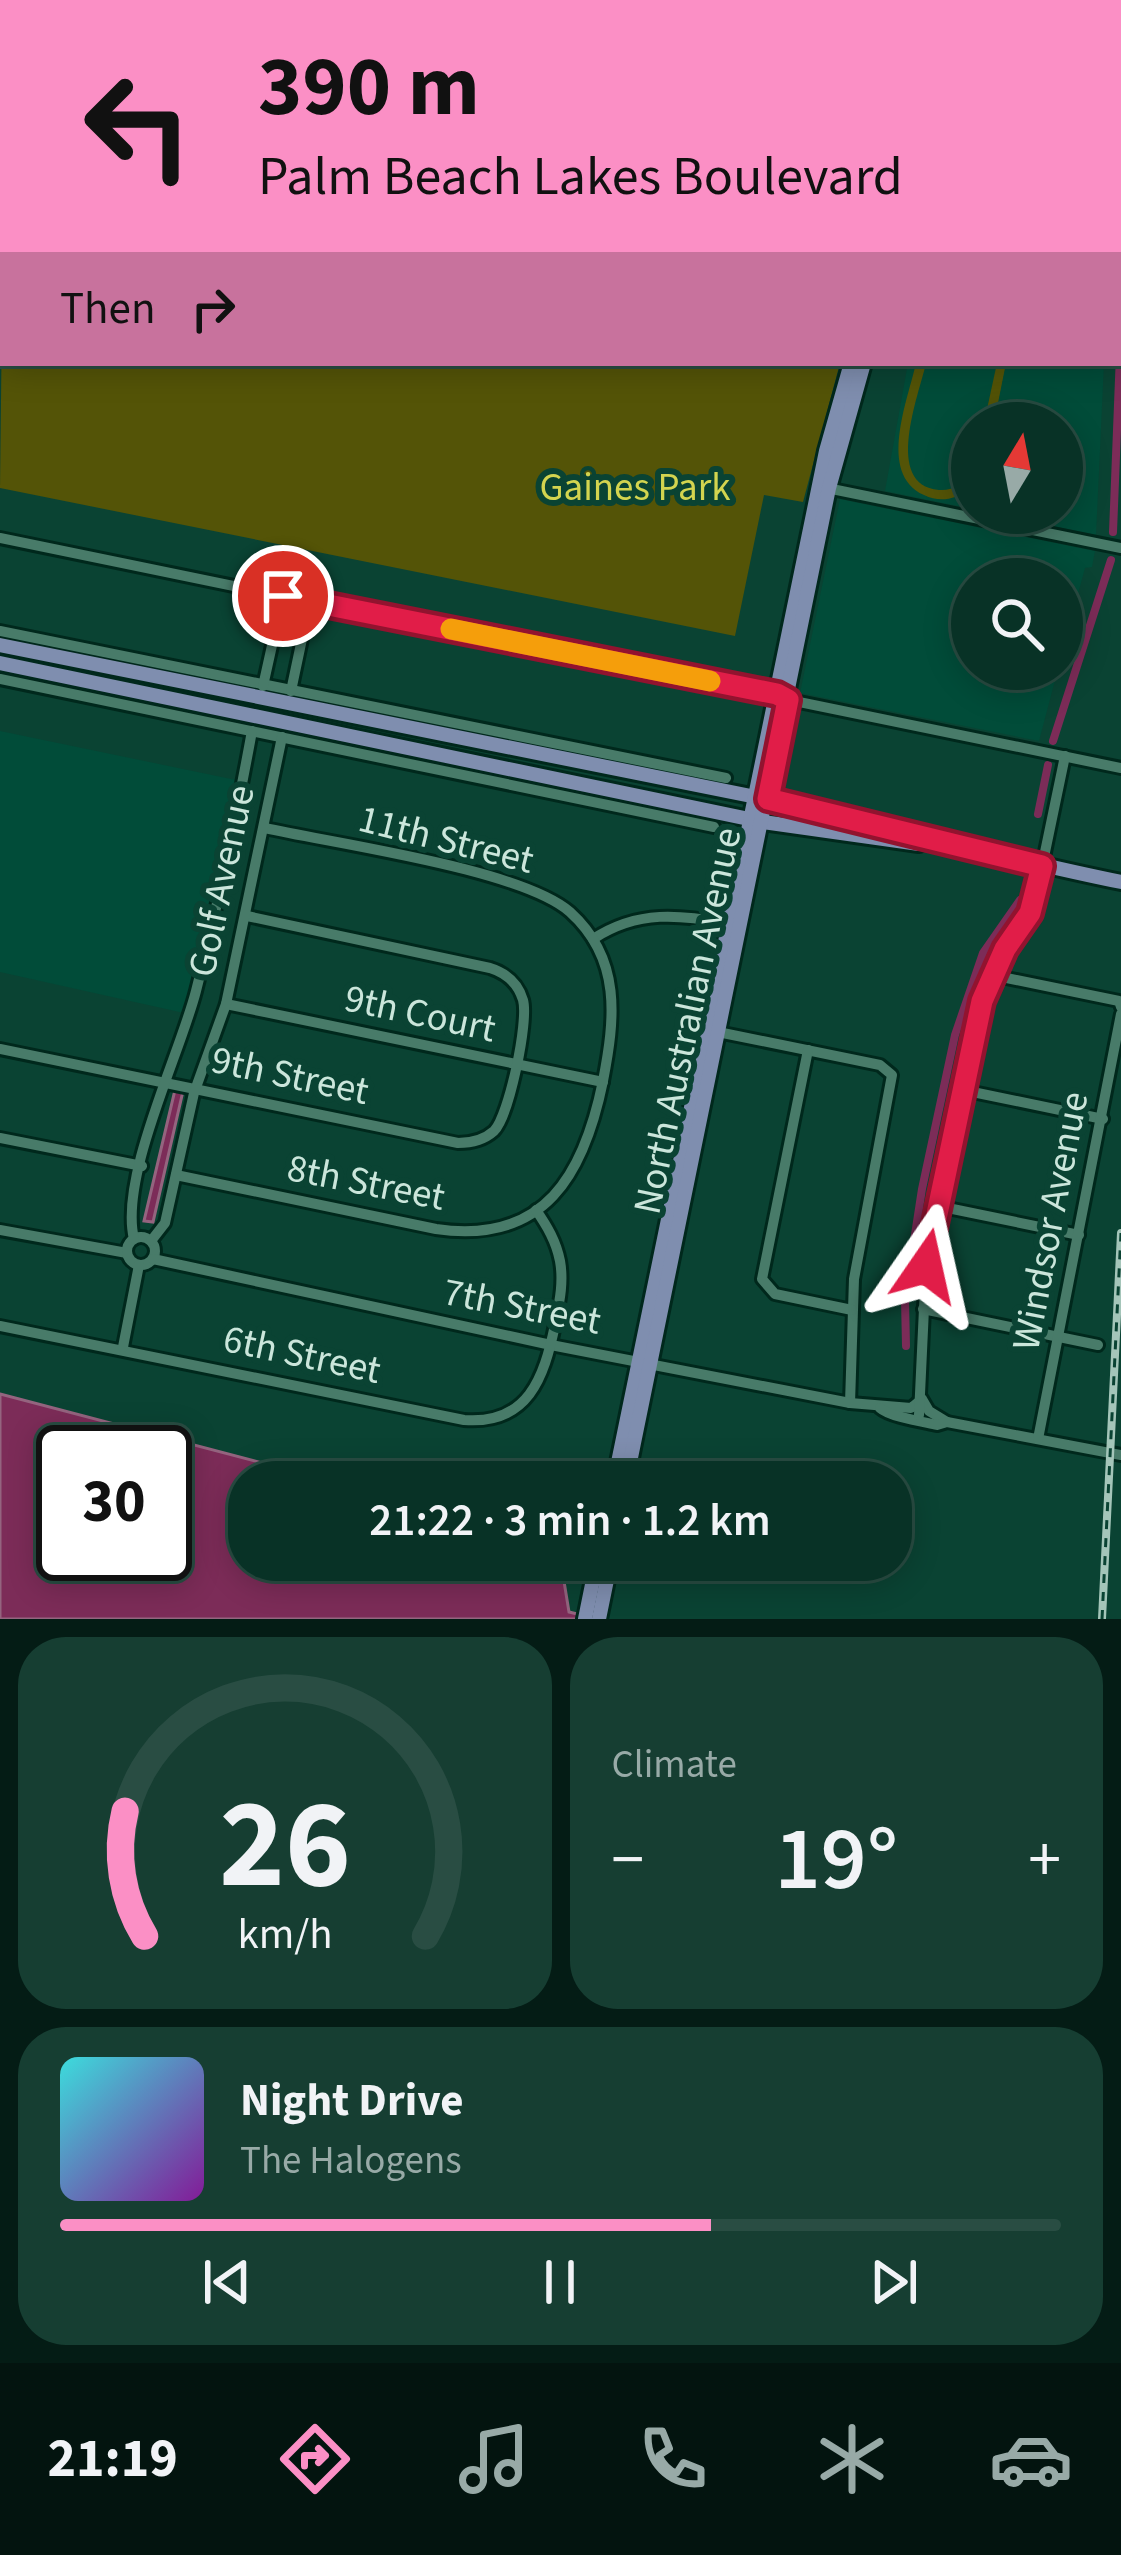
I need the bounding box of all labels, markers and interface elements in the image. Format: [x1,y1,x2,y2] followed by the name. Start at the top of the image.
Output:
[258,28,480,148] text: 390 m
[60,48,216,204] icon: left
[258,139,903,216] text: Palm Beach Lakes Boulevard
[180,276,246,342] icon: right
[60,277,156,341] text: Then
[951,402,1083,534] north arrow
[951,402,1083,690] map controls
[539,460,731,516] park label: Gaines Park
[232,545,334,647] pin
[951,558,1083,690] button: search
[250,563,316,629] icon: arrive
[174,780,270,982] street label: Golf Avenue
[353,791,539,889] street label: 11th Street
[620,823,756,1219] street label: North Australian Avenue
[339,971,501,1057] street label: 9th Court
[206,1032,374,1120] street label: 9th Street
[998,1087,1104,1355] street label: Windsor Avenue
[282,1140,450,1226] street label: 8th Street
[863,1203,989,1329] position arrow
[438,1264,606,1350] street label: 7th Street
[218,1311,386,1399] street label: 6th Street
[36,1425,192,1581] speed limit sign: 30
[369,1489,771,1553] text: 21:22 · 3 min · 1.2 km
[612,1737,737,1793] text: Climate
[219,1757,351,1935] text: 26
[774,1796,898,1924] text: 19°
[612,1813,644,1907] text: −
[1028,1813,1061,1907] text: +
[237,1904,332,1965] text: km/h
[240,2069,464,2133] text: Night Drive
[240,2133,462,2189] text: The Halogens
[194,2249,260,2315] icon: previous
[527,2249,593,2315] icon: pause
[861,2249,927,2315] icon: next
[273,2417,357,2501] icon: directions
[452,2417,536,2501] icon: music
[631,2417,715,2501] icon: phone
[810,2417,894,2501] icon: climate
[989,2417,1073,2501] icon: car
[48,2421,178,2498] text: 21:19

